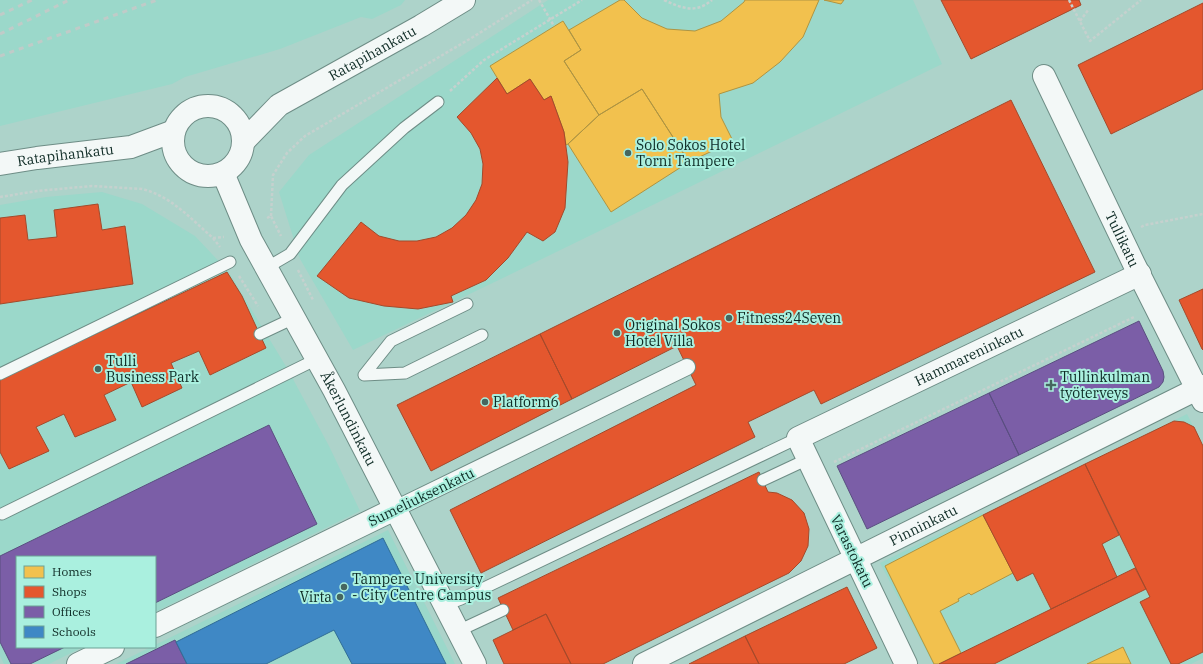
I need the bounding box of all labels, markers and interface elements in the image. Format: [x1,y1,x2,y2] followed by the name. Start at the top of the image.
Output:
[325,21,419,85] street label: Ratapihankatu
[636,136,745,170] place label: Solo Sokos Hotel Torni Tampere
[16,140,115,170] street label: Ratapihankatu
[623,148,633,158] marker: Solo Sokos Hotel Torni Tampere
[1101,208,1143,270] street label: Tullikatu
[737,309,841,327] place label: Fitness24Seven
[724,313,734,323] marker: Fitness24Seven
[625,316,721,350] place label: Original Sokos Hotel Villa
[912,322,1026,390] street label: Hammareninkatu
[612,328,622,338] marker: Original Sokos Hotel Villa
[106,352,200,386] place label: Tulli Business Park
[93,364,103,374] marker: Tulli Business Park
[316,368,381,469] street label: Åkerlundinkatu
[1060,368,1150,402] place label: Tullinkulman työterveys
[1045,379,1057,391] marker: Tullinkulman työterveys
[493,393,559,411] place label: Platform6
[480,397,490,407] marker: Platform6
[365,463,477,530] street label: Sumeliuksenkatu
[886,500,961,550] street label: Pinninkatu
[827,512,877,591] street label: Varastokatu
[16,556,156,648] legend
[52,564,92,579] text: Homes
[352,570,491,604] place label: Tampere University - City Centre Campus
[339,582,349,592] marker: Tampere University - City Centre Campus
[52,584,87,599] text: Shops
[300,588,332,606] place label: Virta
[335,592,345,602] marker: Virta
[52,604,91,619] text: Offices
[52,624,96,639] text: Schools

